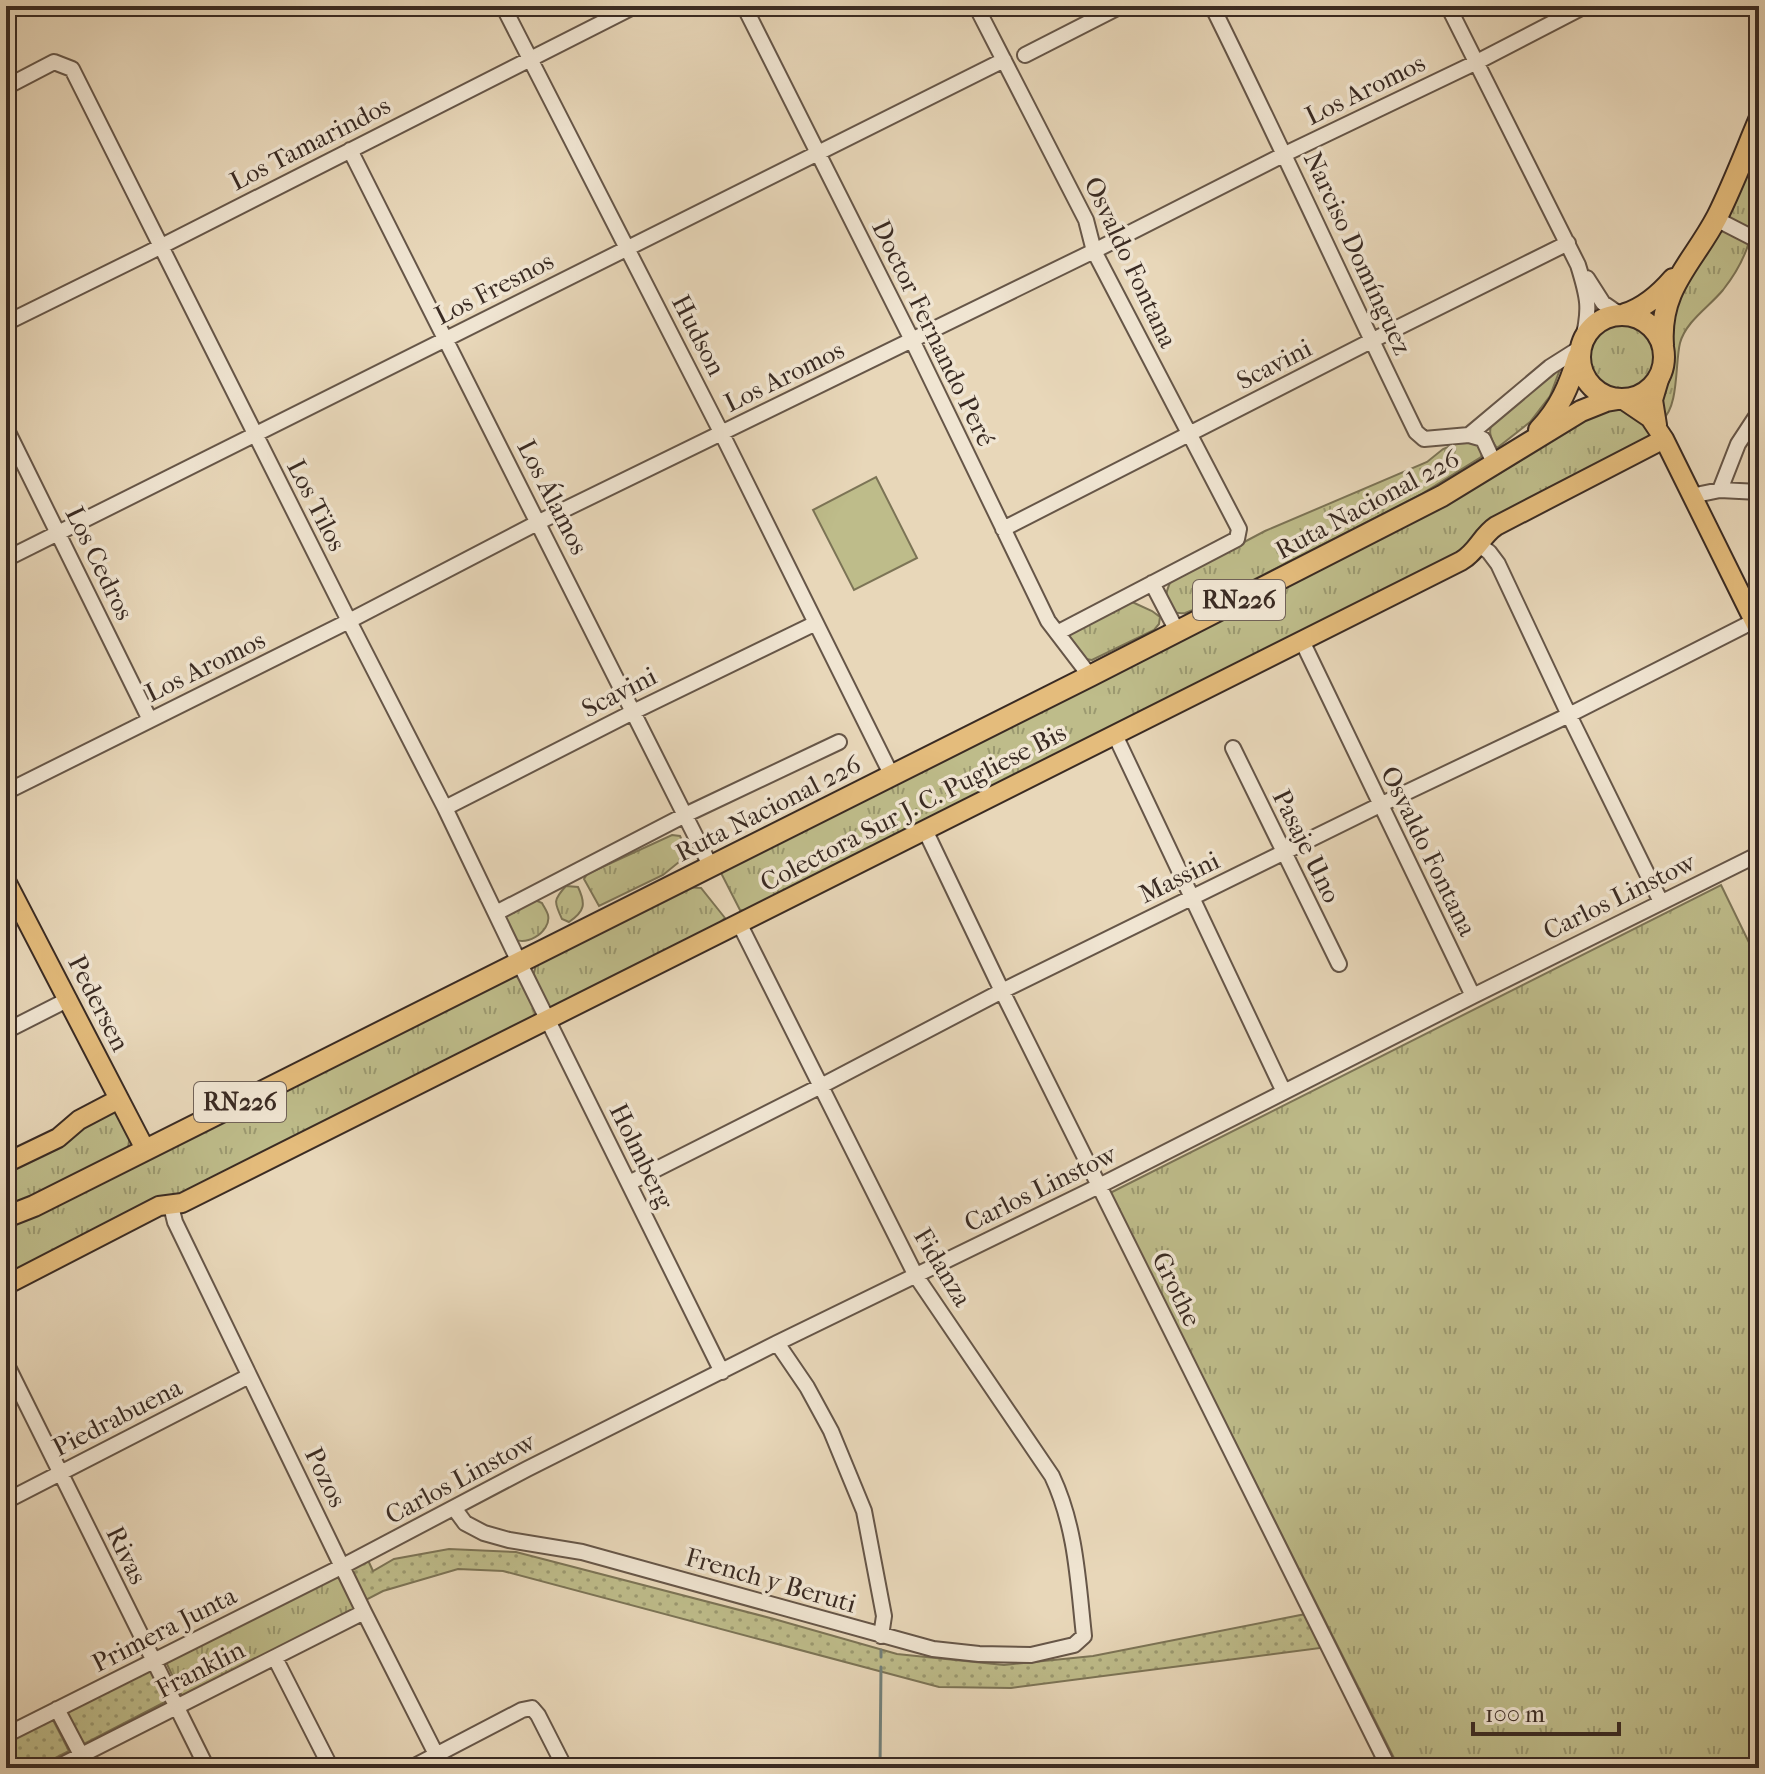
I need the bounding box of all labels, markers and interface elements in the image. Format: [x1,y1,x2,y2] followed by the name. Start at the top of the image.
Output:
[1300,47,1430,132] street label: Los Aromos
[225,90,396,197] street label: Los Tamarindos
[1297,147,1418,360] street label: Narciso Domínguez
[1077,172,1184,354] street label: Osvaldo Fontana
[865,215,1002,452] street label: Doctor Fernando Peré
[430,245,559,332] street label: Los Fresnos
[665,290,732,381] street label: Hudson
[1232,332,1317,396] street label: Scavini
[719,334,849,419] street label: Los Aromos
[510,434,596,560] street label: Los Álamos
[1270,442,1465,566] street label: Ruta Nacional 226
[280,454,353,556] street label: Los Tilos
[59,501,140,625] street label: Los Cedros
[1193,580,1285,620] road number: RN226
[140,624,270,709] street label: Los Aromos
[577,660,662,724] street label: Scavini
[755,717,1071,898] street label: Colectora Sur J. C. Pugliese Bis
[670,748,867,869] street label: Ruta Nacional 226
[1374,761,1483,942] street label: Osvaldo Fontana
[1266,784,1347,908] street label: Pasaje Uno
[1134,845,1225,910] street label: Massini
[1538,846,1701,947] street label: Carlos Linstow
[61,950,136,1056] street label: Pedersen
[194,1082,286,1122] road number: RN226
[603,1099,681,1215] street label: Holmberg
[959,1138,1122,1239] street label: Carlos Linstow
[907,1222,979,1313] street label: Fidanza
[1145,1247,1208,1332] street label: Grothe
[47,1371,188,1463] street label: Piedrabuena
[380,1426,541,1531] street label: Carlos Linstow
[298,1442,353,1512] street label: Pozos
[99,1521,154,1589] street label: Rivas
[682,1541,860,1620] street label: French y Beruti
[87,1579,242,1679] street label: Primera Junta
[151,1634,250,1705] street label: Franklin
[1473,1686,1619,1736] scale bar
[1485,1700,1545,1728] text: 100 m

